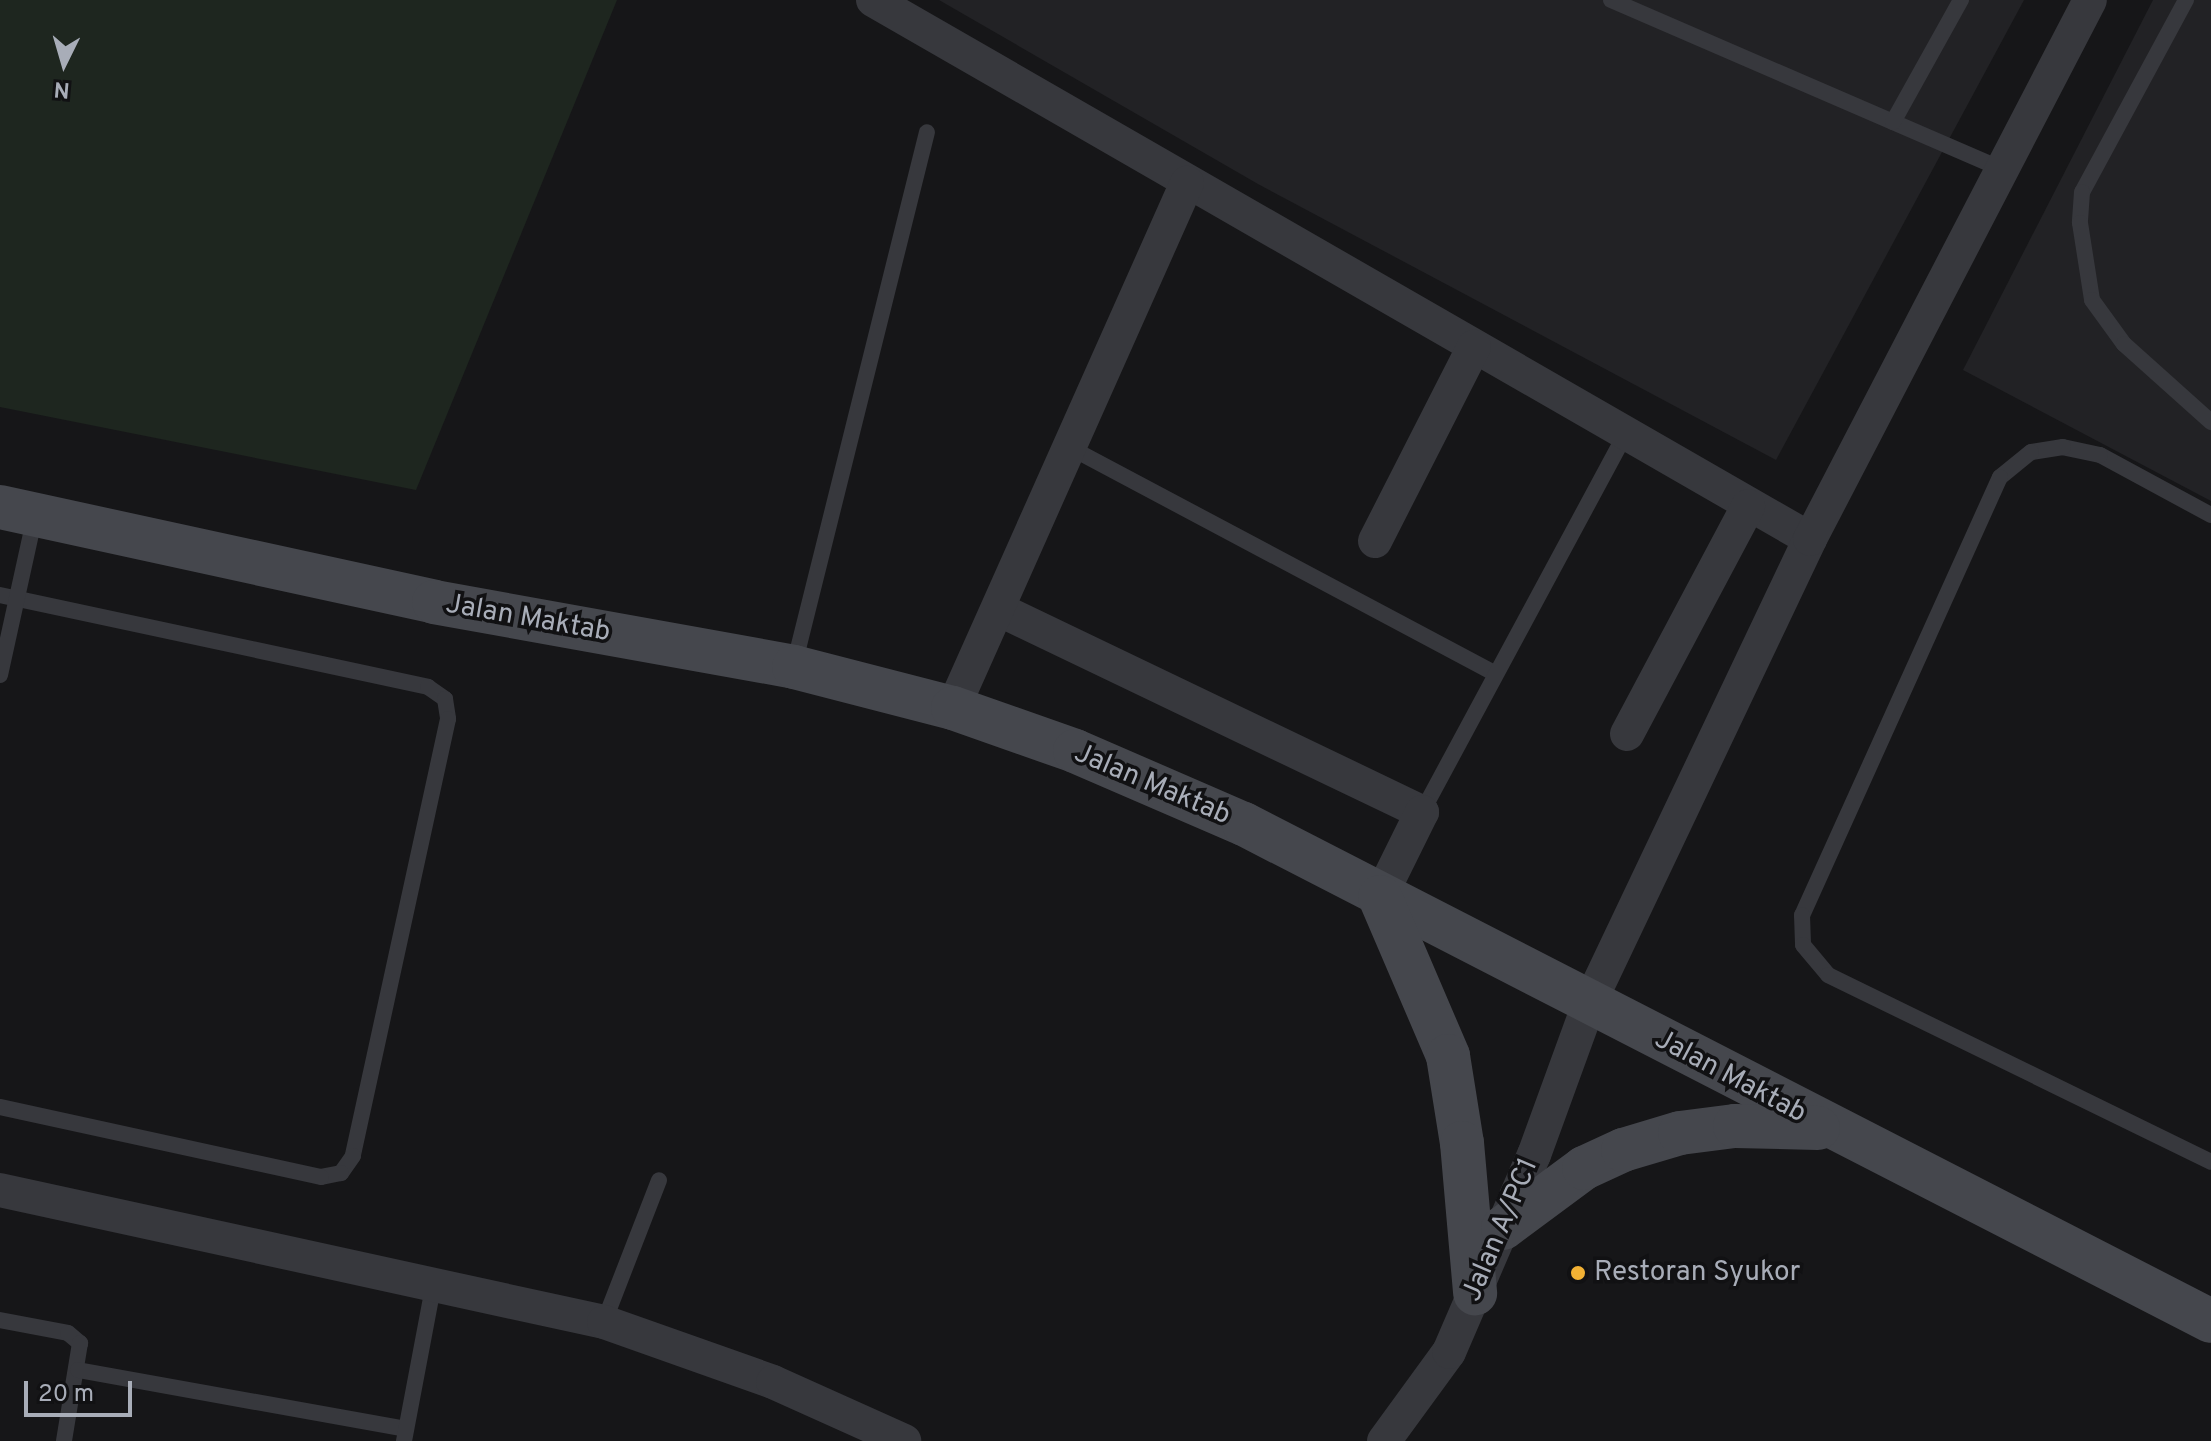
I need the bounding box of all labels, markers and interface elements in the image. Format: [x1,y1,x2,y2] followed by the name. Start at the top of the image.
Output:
[24,24,104,104] north arrow
[53,74,71,103] text: N
[443,588,613,650] street label: Jalan Maktab
[1069,737,1235,833] street label: Jalan Maktab
[1649,1023,1811,1131] street label: Jalan Maktab
[1456,1153,1546,1307] street label: Jalan A/PC1
[1594,1256,1800,1290] place label: Restoran Syukor
[1569,1264,1587,1282] marker: Restoran Syukor
[28,1365,136,1415] scale bar
[38,1380,94,1410] text: 20 m

